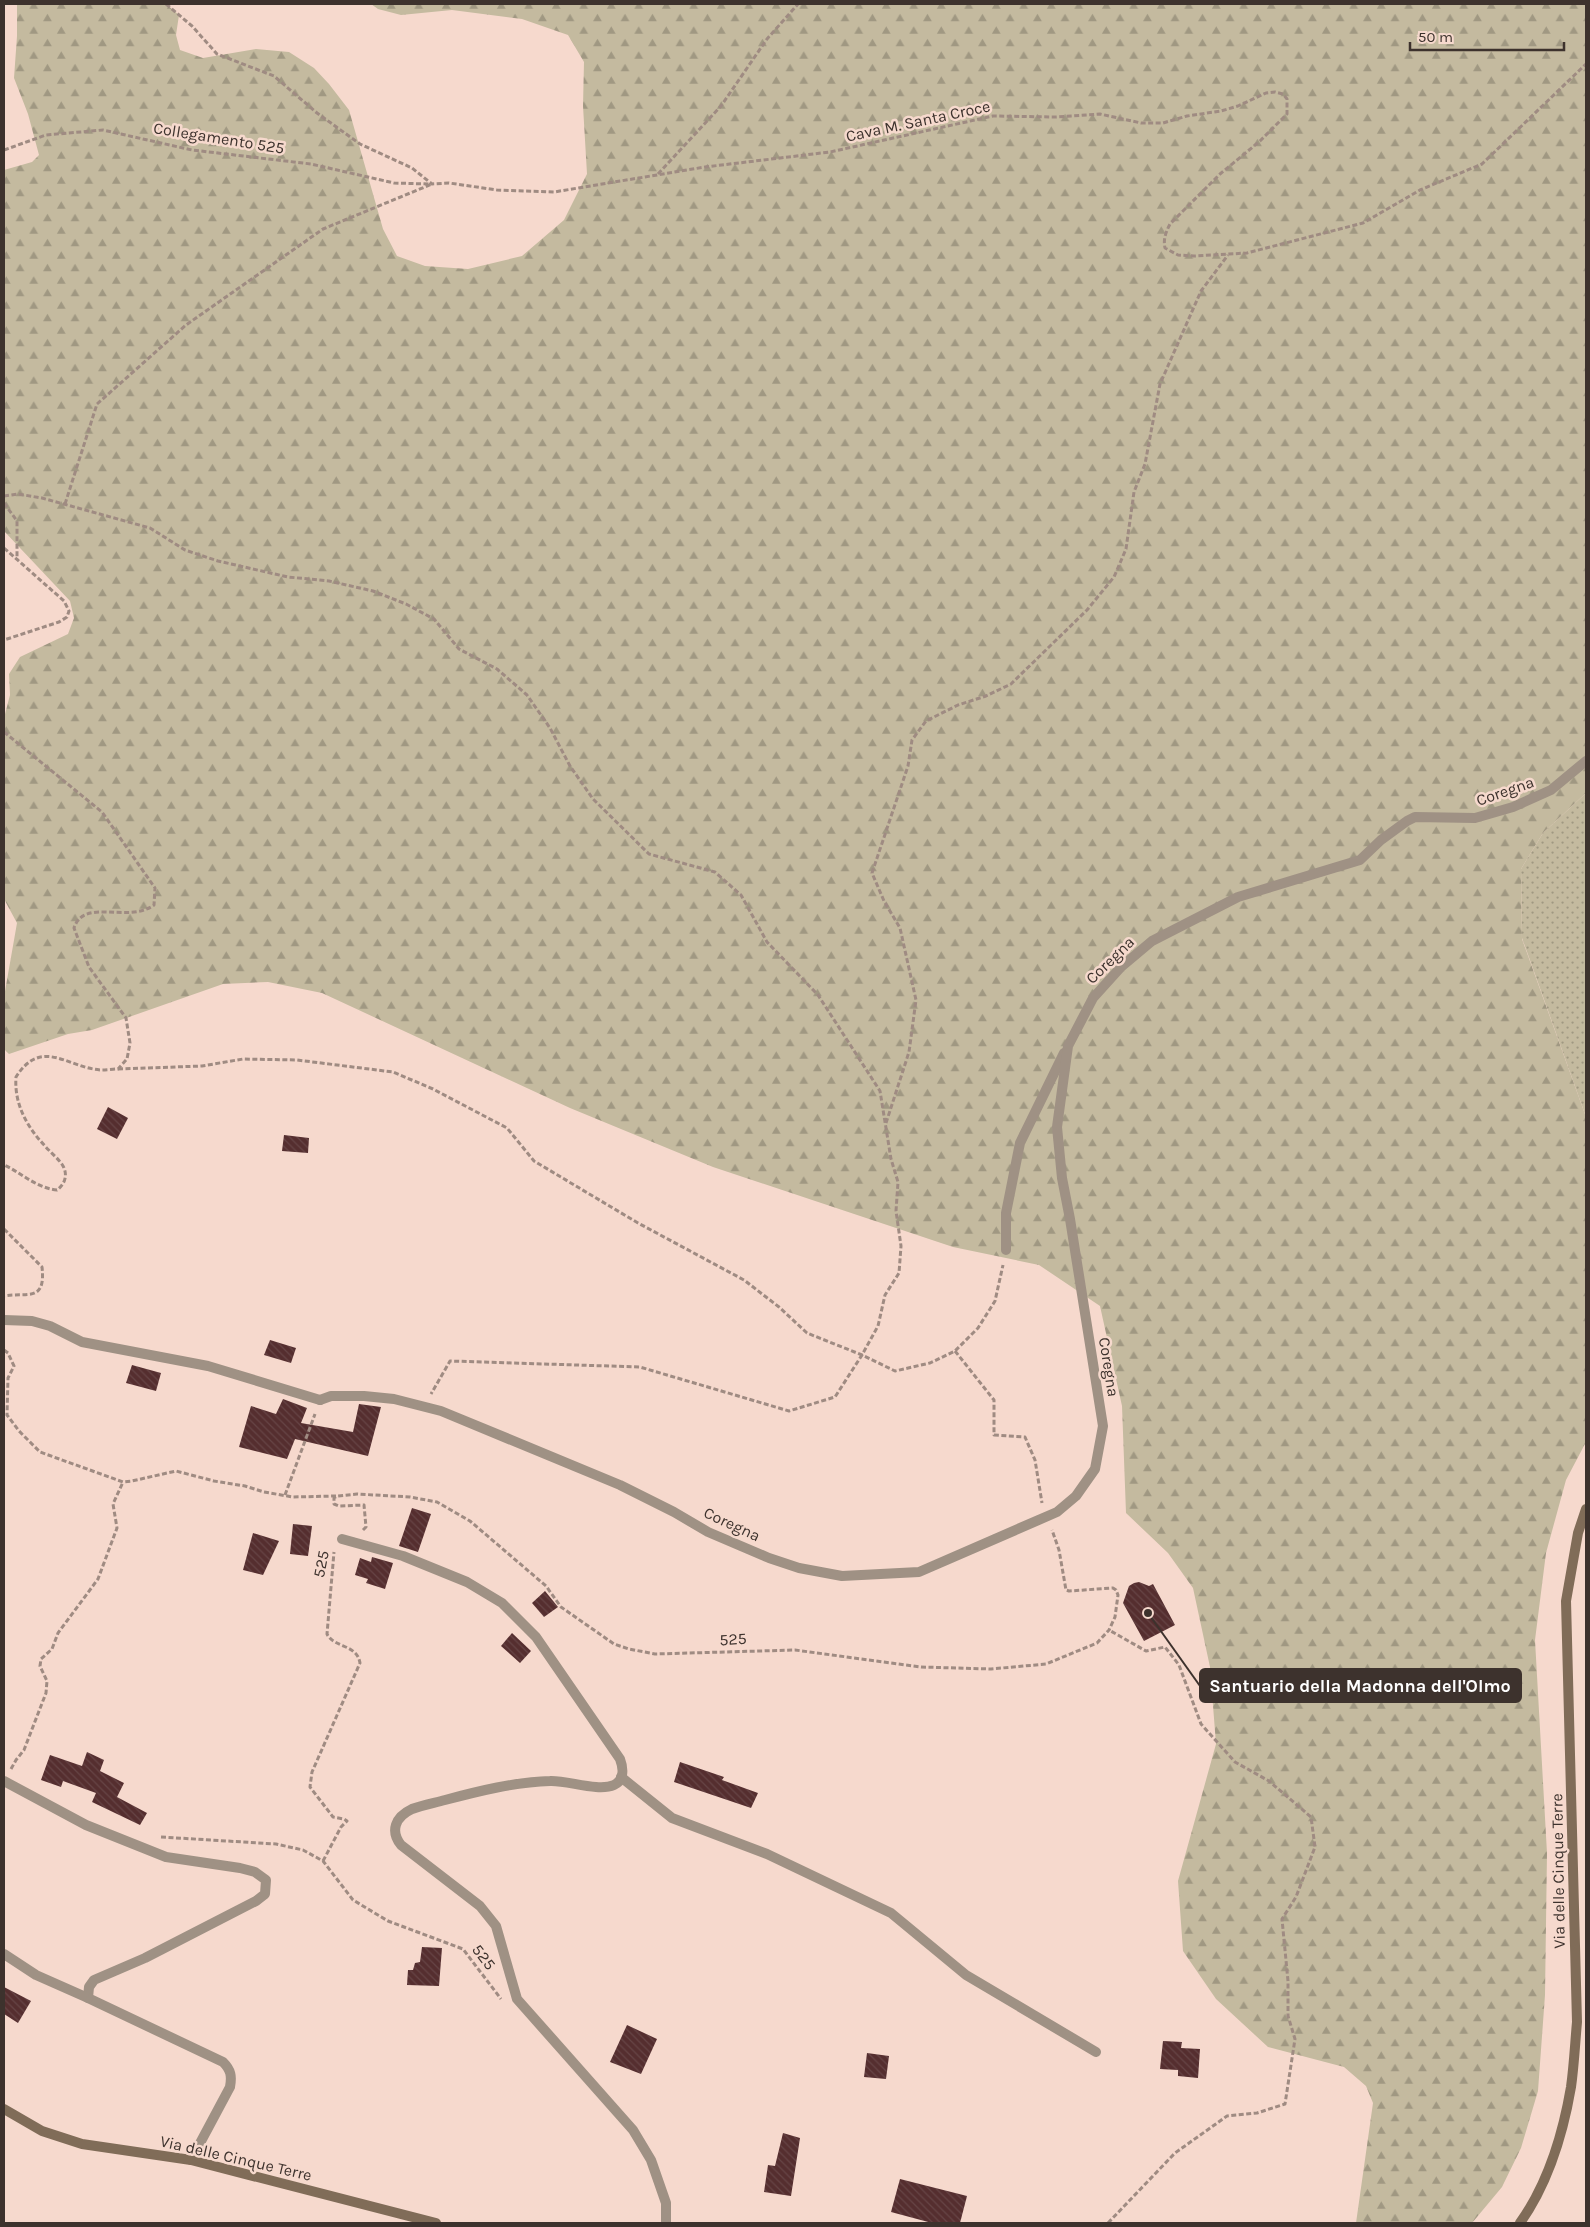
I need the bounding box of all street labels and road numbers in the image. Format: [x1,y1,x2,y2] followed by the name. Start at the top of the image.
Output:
[844,96,992,146] street label: Cava M. Santa Croce
[152,118,286,158] street label: Collegamento 525
[1474,772,1536,810] street label: Coregna
[1082,932,1138,988] street label: Coregna
[1095,1336,1123,1398] street label: Coregna
[701,1503,763,1545] street label: Coregna
[309,1549,333,1579] street label: 525
[719,1629,747,1649] street label: 525
[1547,1793,1569,1949] street label: Via delle Cinque Terre
[468,1940,500,1974] street label: 525
[158,2131,314,2185] street label: Via delle Cinque Terre

